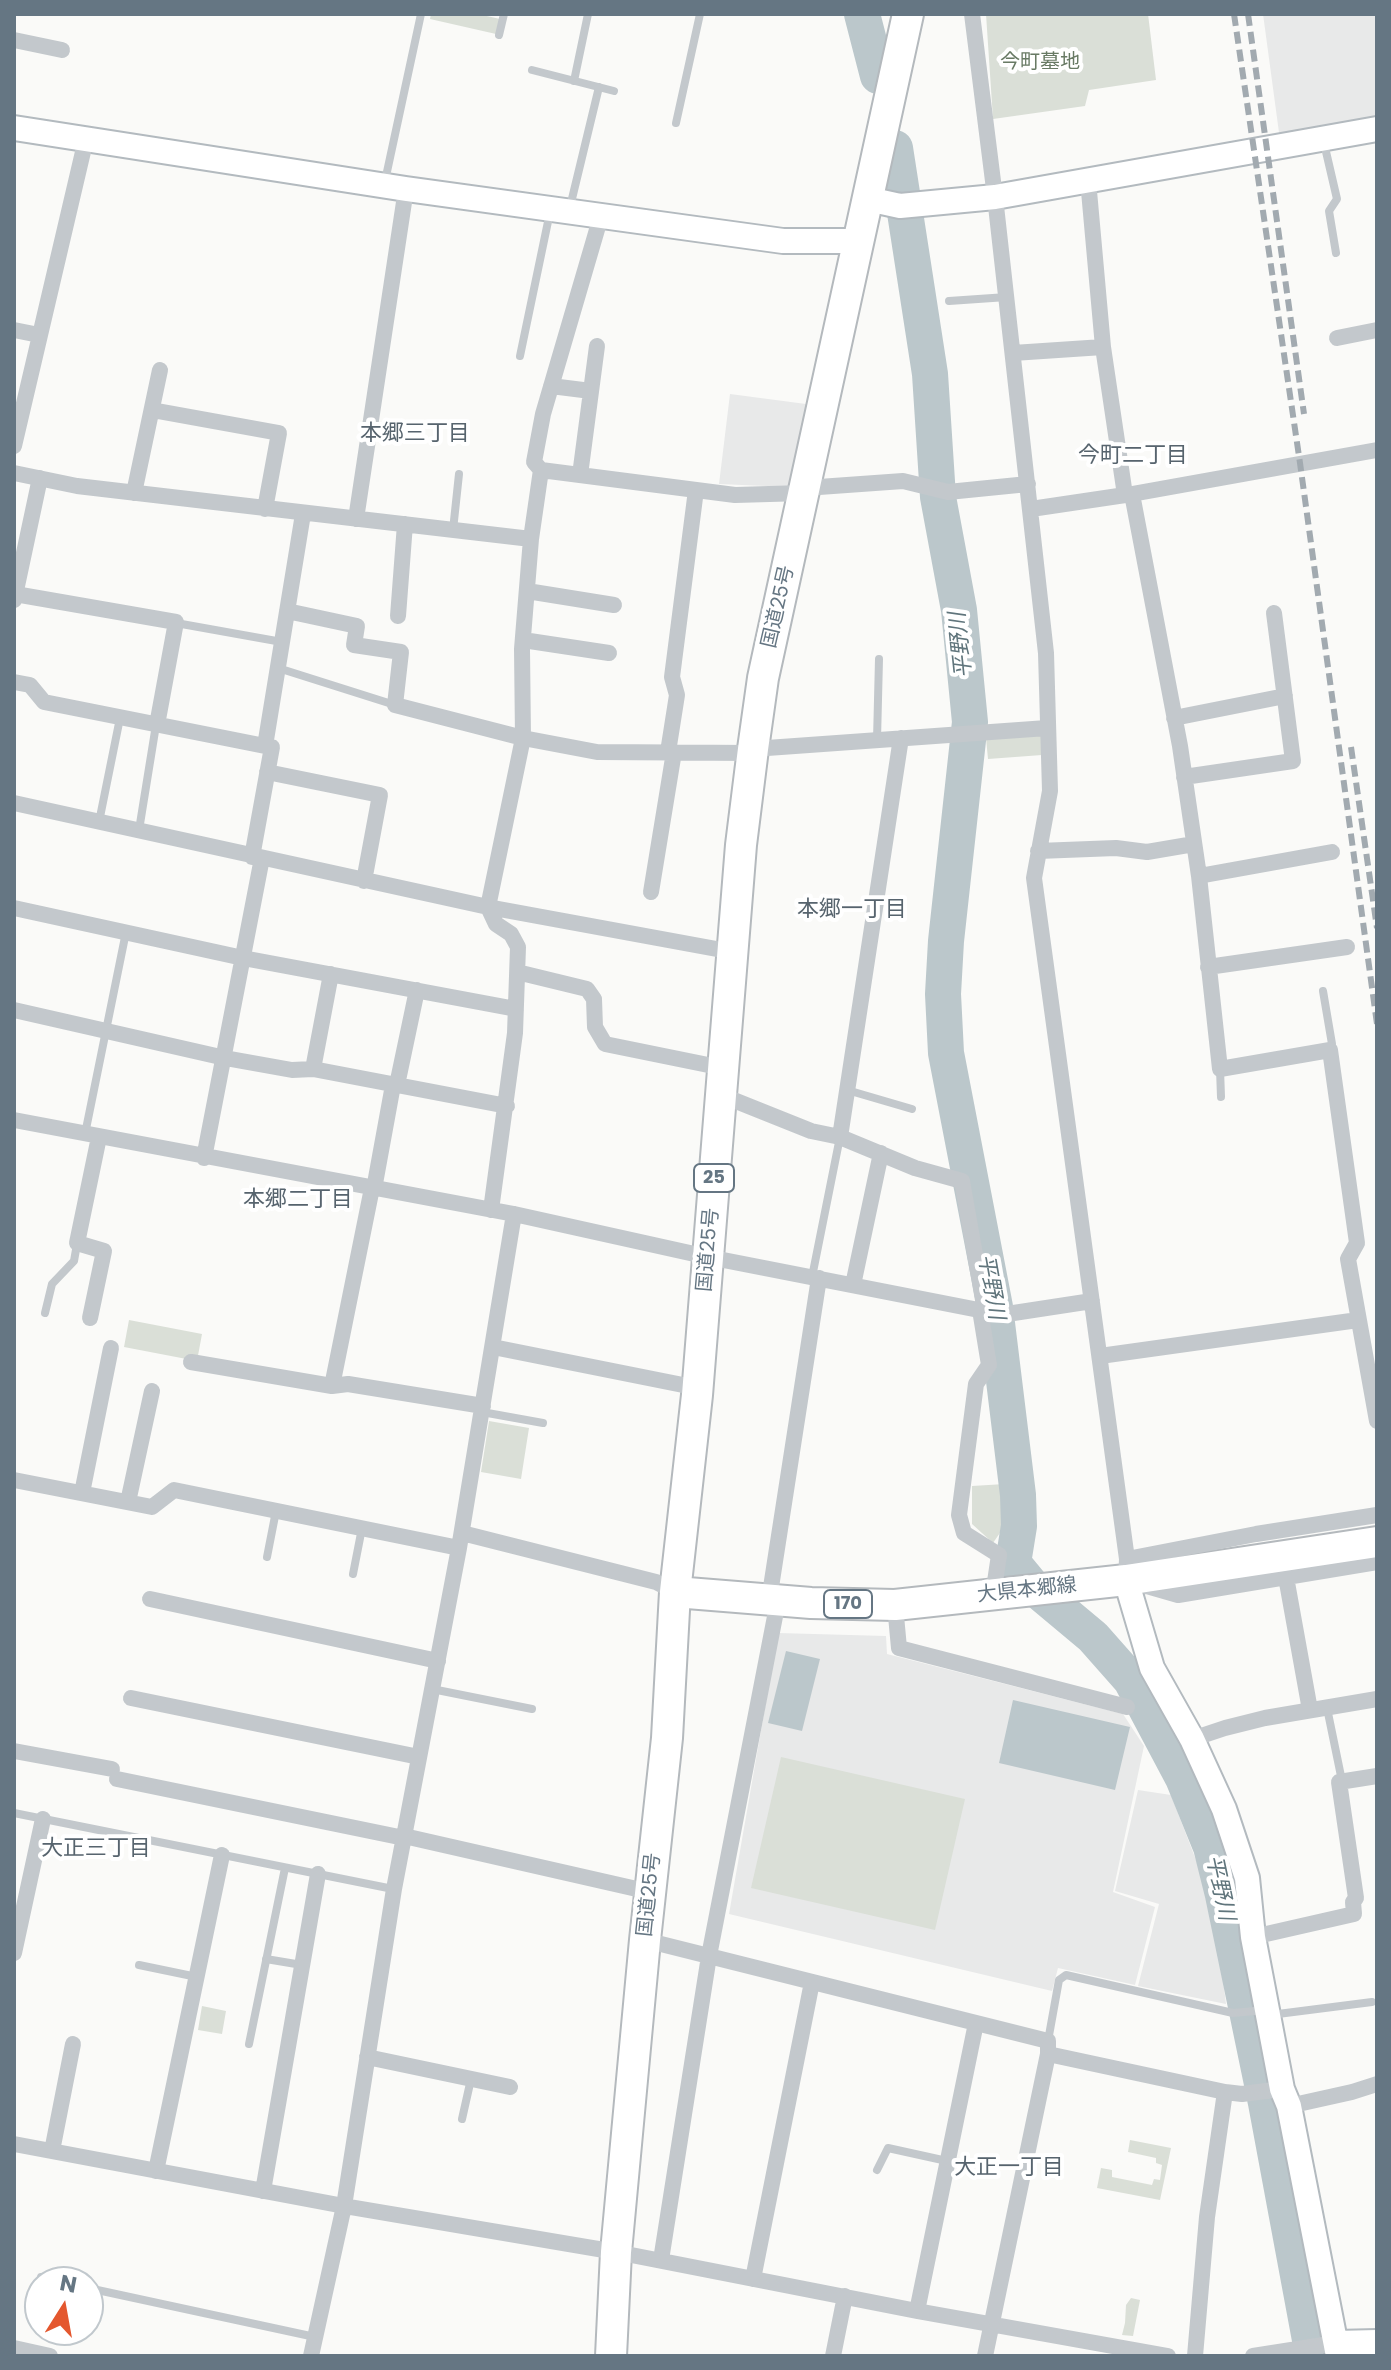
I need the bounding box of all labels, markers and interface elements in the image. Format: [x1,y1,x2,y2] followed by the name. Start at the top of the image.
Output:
[1000,51,1080,75] park label: 今町墓地
[360,421,470,447] district label: 本郷三丁目
[1078,443,1188,469] district label: 今町二丁目
[758,563,800,651] street label: 国道25号
[945,611,979,679] water label: 平野川
[797,897,907,923] district label: 本郷一丁目
[694,1164,734,1192] road number: 25
[243,1187,353,1213] district label: 本郷二丁目
[693,1207,725,1293] street label: 国道25号
[971,1252,1009,1322] water label: 平野川
[976,1574,1078,1608] street label: 大県本郷線
[824,1590,872,1618] road number: 170
[41,1836,151,1862] district label: 大正三丁目
[634,1852,666,1938] street label: 国道25号
[1199,1853,1239,1923] water label: 平野川
[954,2155,1064,2181] district label: 大正一丁目
[24,2266,104,2346] north arrow
[57,2267,79,2301] text: N

